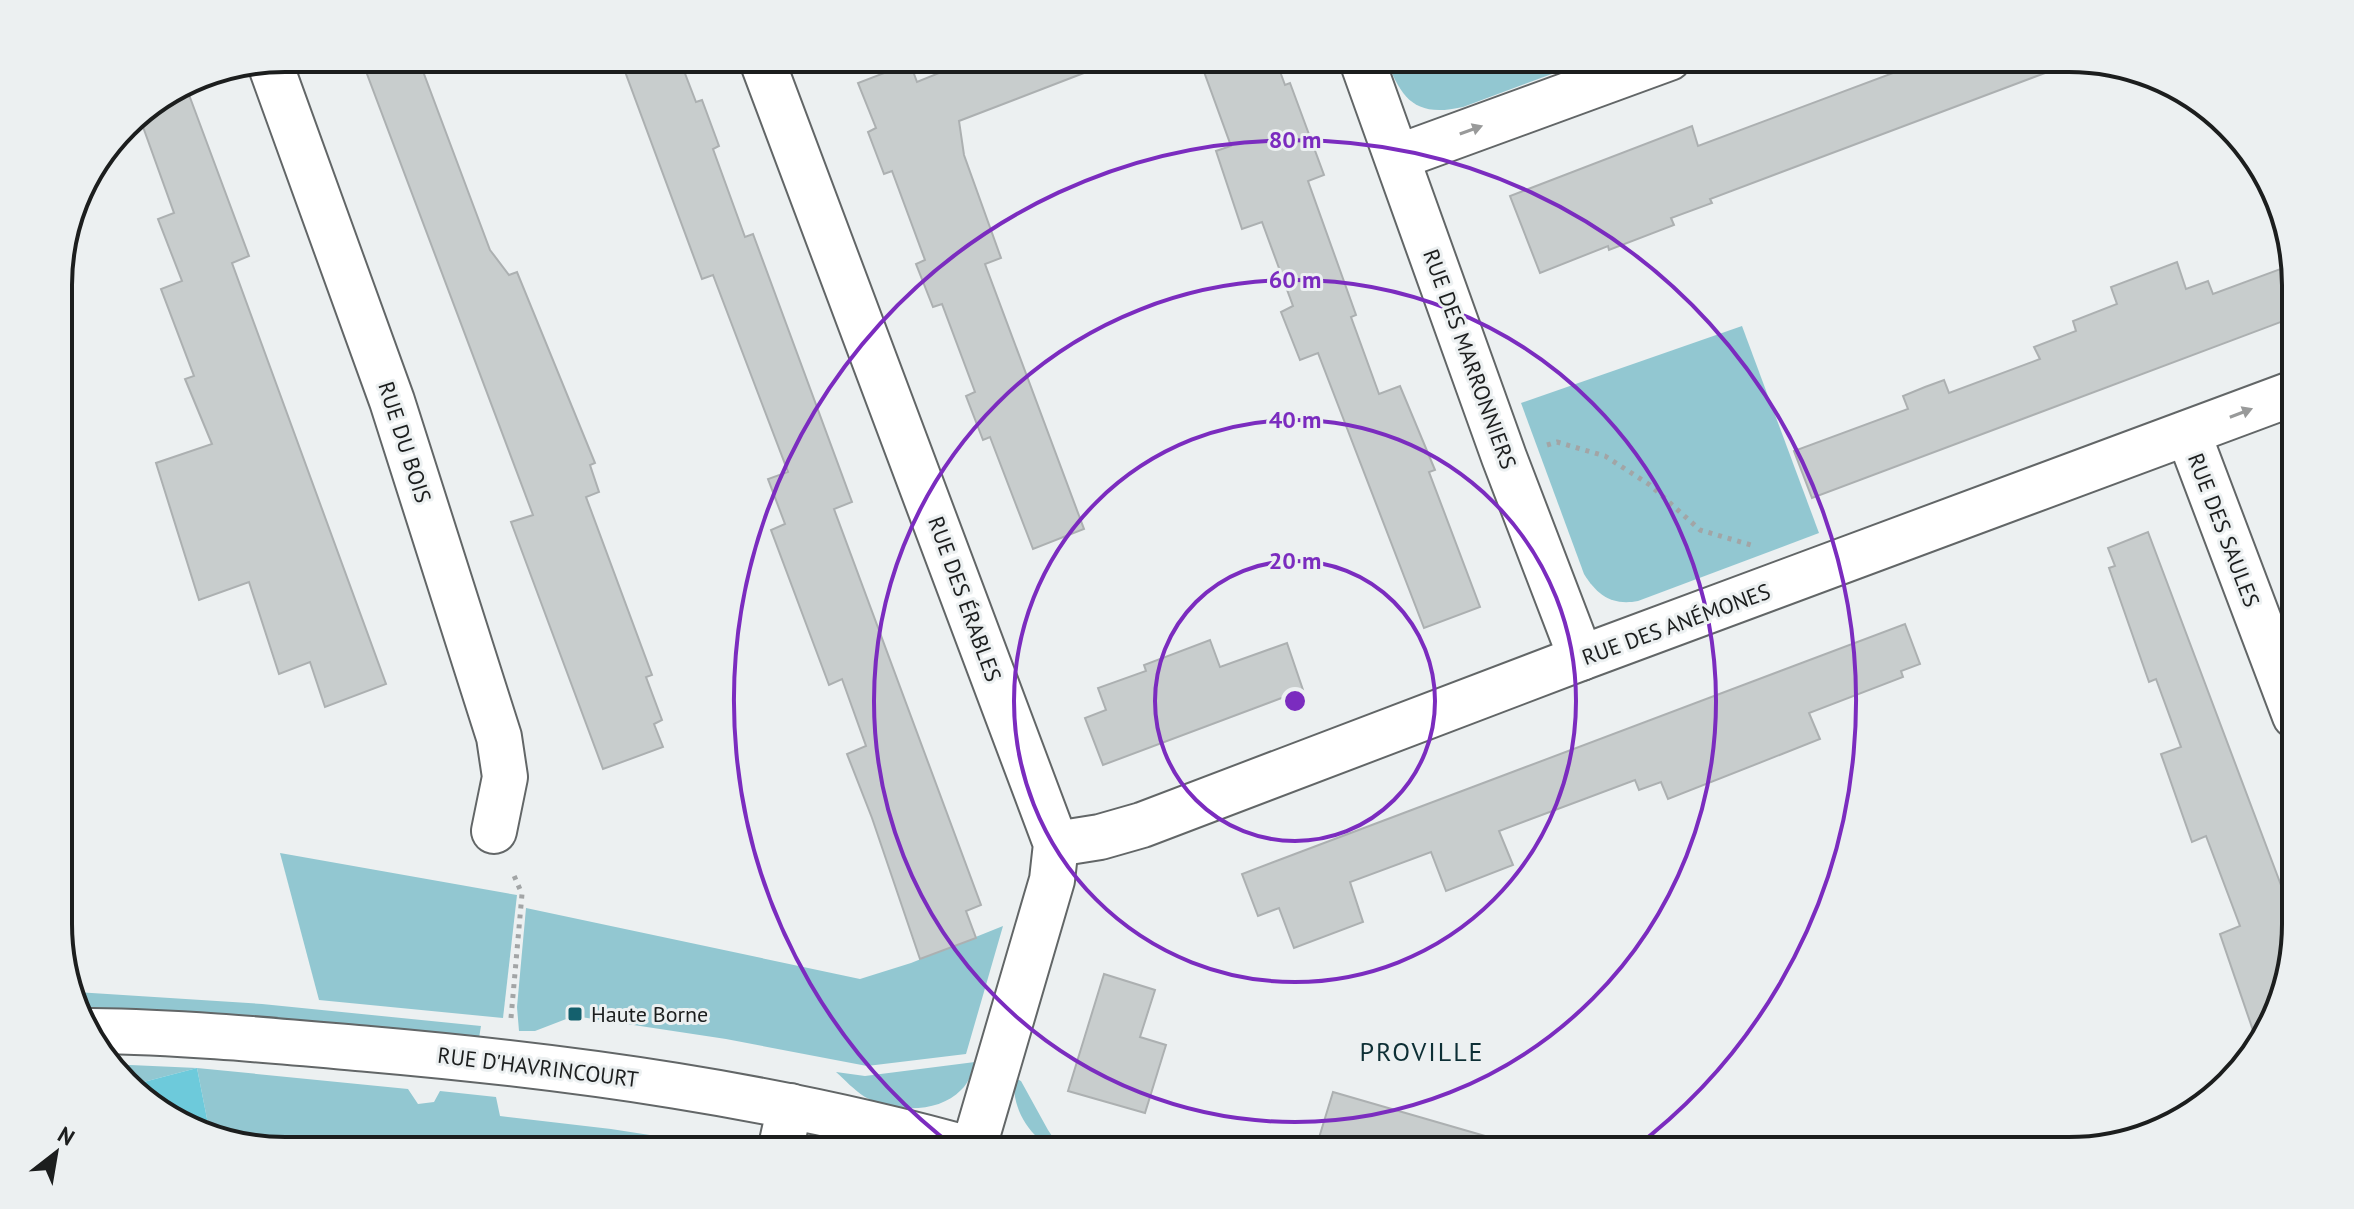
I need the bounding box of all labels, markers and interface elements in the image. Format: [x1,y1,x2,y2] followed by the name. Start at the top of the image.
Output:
[1269,124,1321,155] text: 80 m
[1459,124,1483,136] one-way arrow
[1417,245,1523,473] street label: RUE DES MARRONNIERS
[1269,264,1321,295] text: 60 m
[372,378,438,506] street label: RUE DU BOIS
[1269,404,1321,435] text: 40 m
[2229,407,2253,419] one-way arrow
[2182,449,2266,611] street label: RUE DES SAULES
[922,513,1008,685] street label: RUE DES ÉRABLES
[1269,545,1321,576] text: 20 m
[1578,577,1774,671] street label: RUE DES ANÉMONES
[1281,687,1309,715] centre of rings
[591,1000,708,1028] place label: Haute Borne
[566,1005,584,1023] marker: Haute Borne
[1359,1035,1485,1068] district label: PROVILLE
[436,1041,640,1093] street label: RUE D'HAVRINCOURT
[16,1113,96,1193] north arrow
[53,1120,80,1152] text: N

